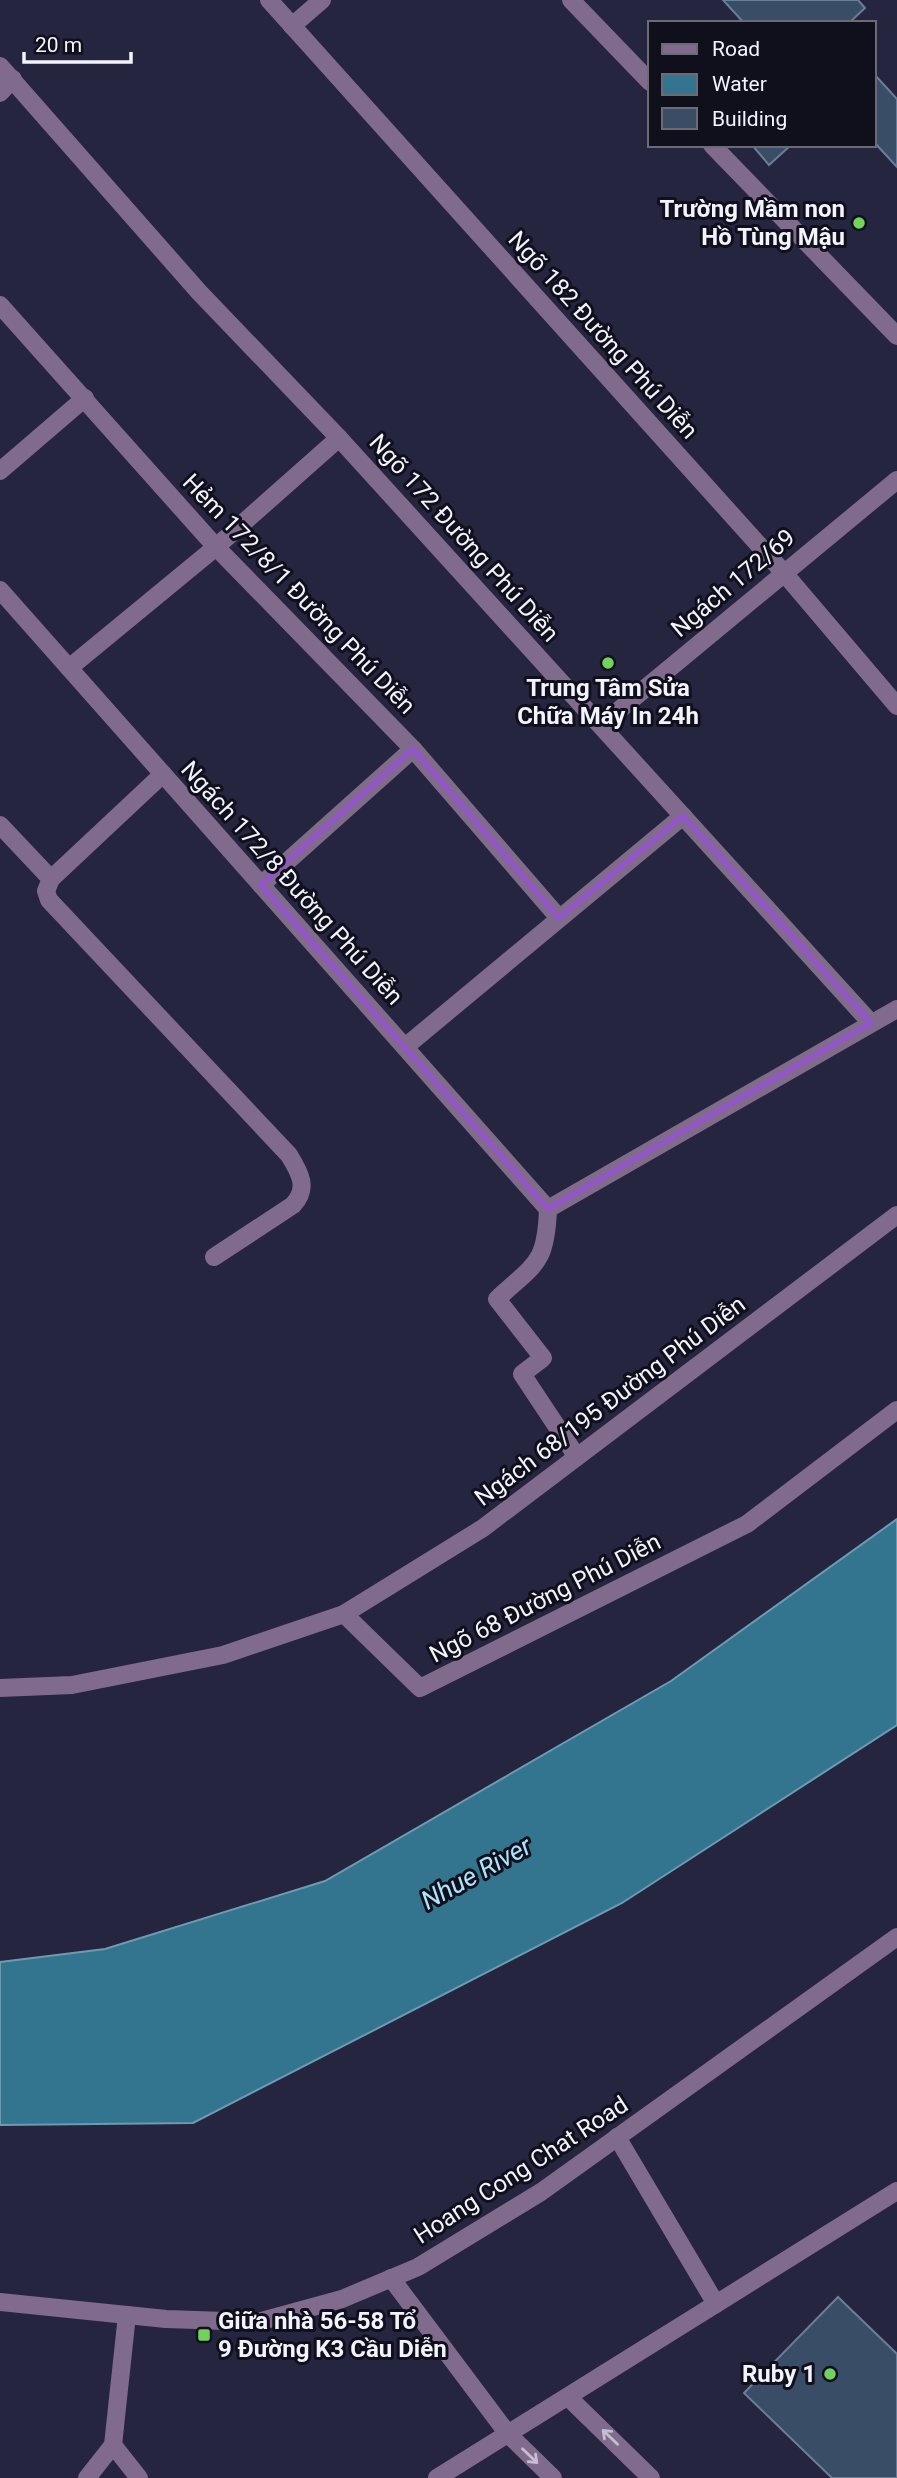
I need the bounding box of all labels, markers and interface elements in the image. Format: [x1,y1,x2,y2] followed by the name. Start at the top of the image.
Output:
[24,21,131,65] scale bar
[648,21,876,147] legend
[35,33,82,57] text: 20 m
[712,37,760,61] text: Road
[712,72,767,96] text: Water
[712,107,787,131] text: Building
[659,195,845,251] place label: Trường Mầm non Hồ Tùng Mậu
[851,215,867,231] marker: Trường Mầm non Hồ Tùng Mậu
[503,226,703,444] street label: Ngõ 182 Đường Phú Diễn
[364,429,564,647] street label: Ngõ 172 Đường Phú Diễn
[177,468,421,720] street label: Hẻm 172/8/1 Đường Phú Diễn
[666,523,800,643] street label: Ngách 172/69
[600,655,616,671] marker: Trung Tâm Sửa Chữa Máy In 24h
[517,674,699,730] place label: Trung Tâm Sửa Chữa Máy In 24h
[175,756,409,1010] street label: Ngách 172/8 Đường Phú Diễn
[469,1290,751,1512] street label: Ngách 68/195 Đường Phú Diễn
[425,1527,665,1669] street label: Ngõ 68 Đường Phú Diễn
[416,1830,538,1915] water label: Nhue River
[409,2090,633,2250] street label: Hoang Cong Chat Road
[218,2307,447,2363] place label: Giữa nhà 56-58 Tổ 9 Đường K3 Cầu Diễn
[196,2327,212,2343] marker: Giữa nhà 56-58 Tổ 9 Đường K3 Cầu Diễn
[742,2360,816,2388] place label: Ruby 1
[822,2366,838,2382] marker: Ruby 1
[601,2429,618,2446] one-way arrow
[521,2448,538,2465] one-way arrow

